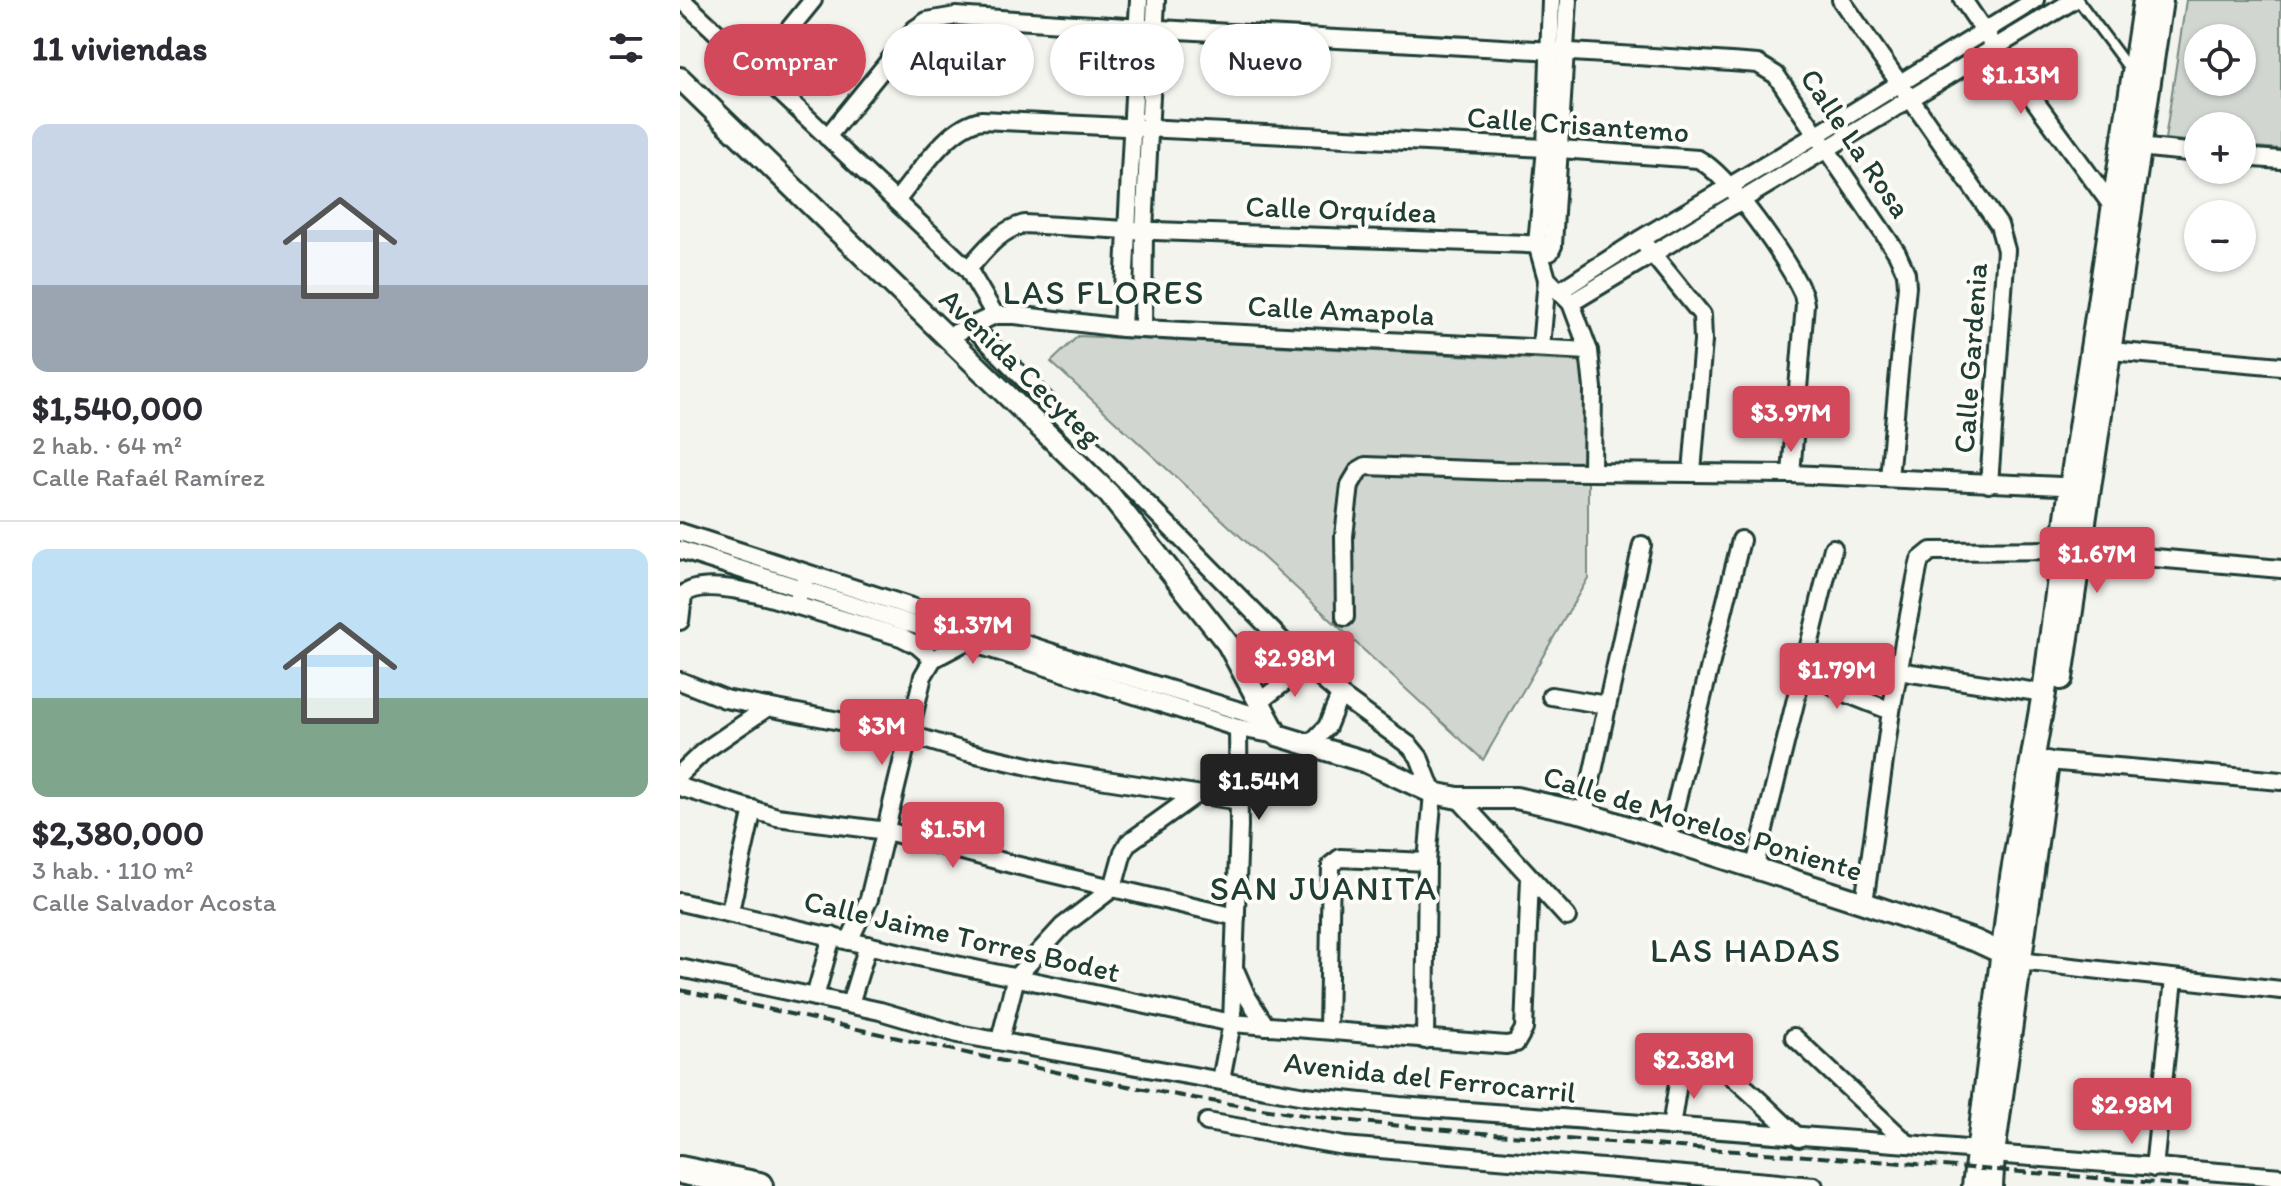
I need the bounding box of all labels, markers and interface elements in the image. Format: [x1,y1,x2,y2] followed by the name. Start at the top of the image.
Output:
[704,24,866,96] chip: Comprar
[882,24,1034,96] chip: Alquilar
[1050,24,1184,96] chip: Filtros
[1200,24,1331,96] chip: Nuevo
[2184,24,2256,272] map controls
[2184,24,2256,96] button: locate
[604,26,648,70] icon: filters
[32,28,207,69] text: 11 viviendas
[1956,48,2086,116] pin: $1.13M
[1982,58,2060,90] text: $1.13M
[1792,61,1920,225] street label: Calle La Rosa
[1466,98,1690,150] street label: Calle Crisantemo
[2184,112,2256,184] button: +
[268,176,412,320] icon: home
[1245,187,1438,231] street label: Calle Orquídea
[2184,200,2256,272] button: −
[1945,261,1995,455] street label: Calle Gardenia
[1003,272,1205,313] district label: LAS FLORES
[932,280,1111,454] street label: Avenida Cecyteg
[1246,287,1436,333] street label: Calle Amapola
[1726,386,1856,454] pin: $3.97M
[32,388,203,429] text: $1,540,000
[1751,396,1831,428] text: $3.97M
[32,429,182,461] text: 2 hab. · 64 m²
[32,461,265,493] text: Calle Rafaél Ramírez
[2032,527,2162,595] pin: $1.67M
[2058,537,2136,569] text: $1.67M
[908,598,1038,666] pin: $1.37M
[268,601,412,745] icon: home
[933,608,1013,640] text: $1.37M
[1230,631,1360,699] pin: $2.98M
[1254,641,1336,673] text: $2.98M
[1772,643,1902,711] pin: $1.79M
[1798,653,1876,685] text: $1.79M
[843,699,921,767] pin: $3M
[858,709,906,741] text: $3M
[1194,754,1324,822] pin: $1.54M
[1539,757,1867,889] street label: Calle de Morelos Poniente
[1218,764,1300,796] text: $1.54M
[897,802,1009,870] pin: $1.5M
[920,812,986,844] text: $1.5M
[32,813,204,854] text: $2,380,000
[32,854,193,886] text: 3 hab. · 110 m²
[1210,868,1438,909] district label: SAN JUANITA
[801,882,1123,990] street label: Calle Jaime Torres Bodet
[32,886,276,918] text: Calle Salvador Acosta
[1650,930,1842,971] district label: LAS HADAS
[1629,1033,1759,1101] pin: $2.38M
[1282,1043,1578,1111] street label: Avenida del Ferrocarril
[1653,1043,1735,1075] text: $2.38M
[2067,1078,2197,1146] pin: $2.98M
[2091,1088,2173,1120] text: $2.98M

